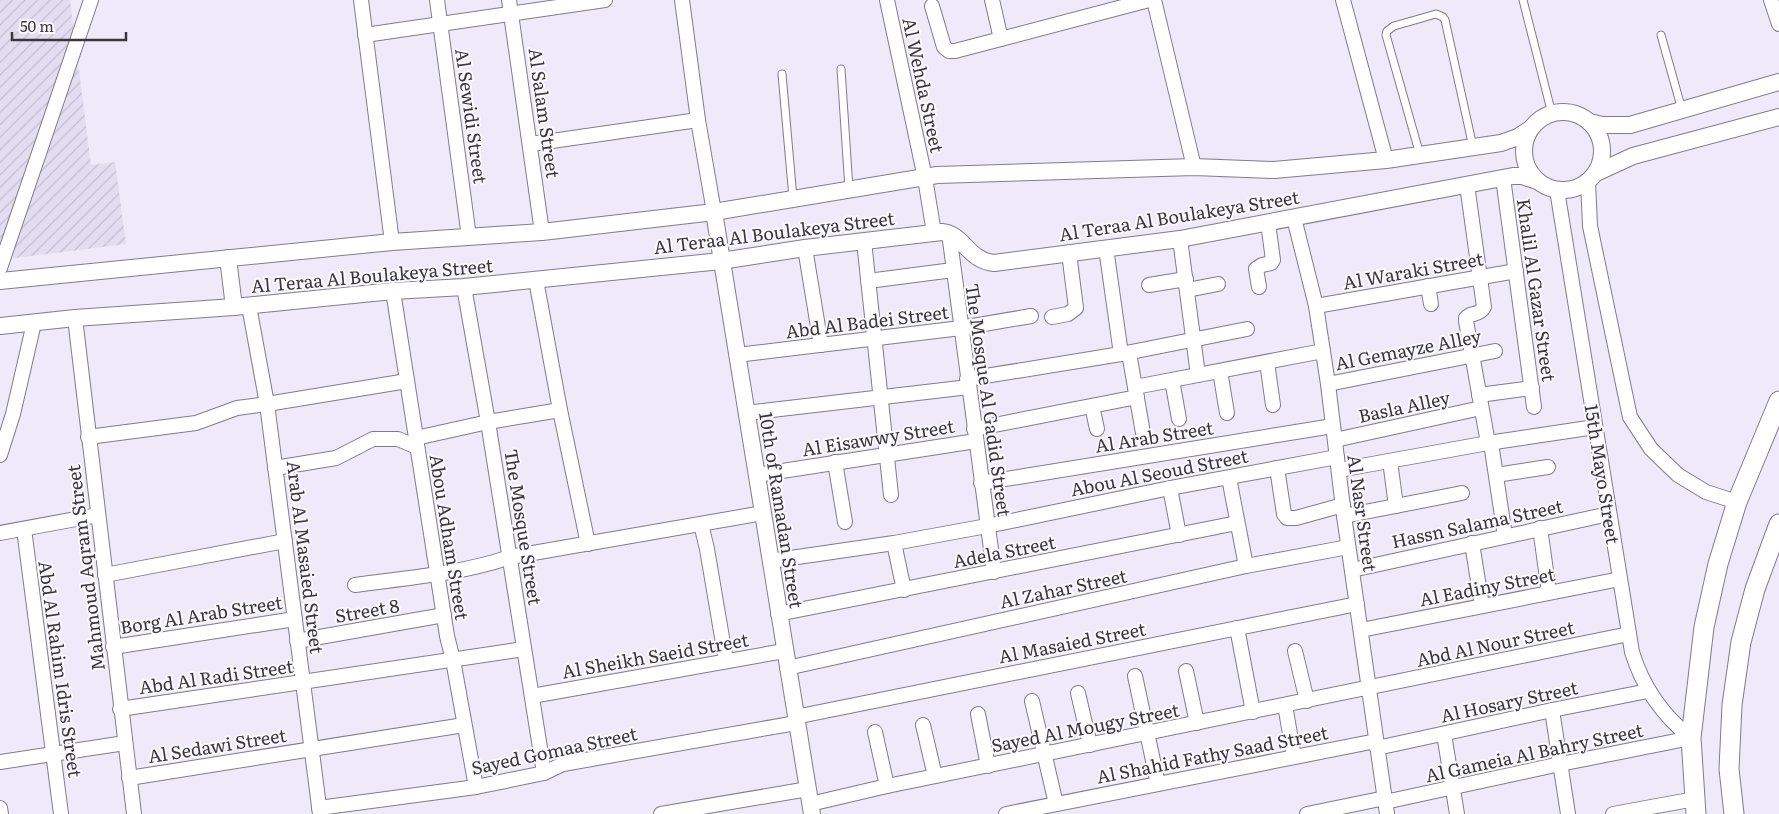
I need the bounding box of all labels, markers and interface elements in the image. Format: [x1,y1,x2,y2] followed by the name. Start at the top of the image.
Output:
[12,10,126,42] scale bar
[20,14,54,37] text: 50 m
[896,15,952,156] street label: Al Wehda Street
[522,46,568,181] street label: Al Salam Street
[449,47,495,186] street label: Al Sewidi Street
[1057,183,1302,247] street label: Al Teraa Al Boulakeya Street
[1511,197,1563,384] street label: Khalil Al Gazar Street
[652,204,897,260] street label: Al Teraa Al Boulakeya Street
[1341,244,1486,296] street label: Al Waraki Street
[250,251,495,299] street label: Al Teraa Al Boulakeya Street
[959,282,1019,519] street label: The Mosque Al Gadid Street
[784,298,951,344] street label: Abd Al Badei Street
[1333,321,1484,376] street label: Al Gemayze Alley
[1356,383,1453,429] street label: Basla Alley
[1579,402,1627,547] street label: 15th Mayo Street
[753,410,811,611] street label: 10th of Ramadan Street
[800,412,957,462] street label: Al Eisawwy Street
[1093,413,1216,459] street label: Al Arab Street
[1068,441,1251,502] street label: Abou Al Seoud Street
[498,447,550,608] street label: The Mosque Street
[424,452,477,623] street label: Abou Adham Street
[1341,453,1385,574] street label: Al Nasr Street
[281,459,331,656] street label: Arab Al Masaied Street
[59,463,111,673] street label: Mahmoud Aqram Street
[1389,492,1566,554] street label: Hassn Salama Street
[950,528,1058,574] street label: Adela Street
[32,559,90,780] street label: Abd Al Rahim Idris Street
[1417,560,1558,612] street label: Al Eadiny Street
[997,561,1130,615] street label: Al Zahar Street
[118,588,285,640] street label: Borg Al Arab Street
[333,591,401,629] street label: Street 8
[1414,613,1577,673] street label: Abd Al Nour Street
[996,614,1149,670] street label: Al Masaied Street
[560,625,751,685] street label: Al Sheikh Saeid Street
[137,652,296,700] street label: Abd Al Radi Street
[1438,673,1581,729] street label: Al Hosary Street
[989,695,1182,758] street label: Sayed Al Mougy Street
[1423,716,1646,788] street label: Al Gameia Al Bahry Street
[1094,718,1331,790] street label: Al Shahid Fathy Saad Street
[469,719,640,781] street label: Sayed Gomaa Street
[146,721,289,769] street label: Al Sedawi Street

